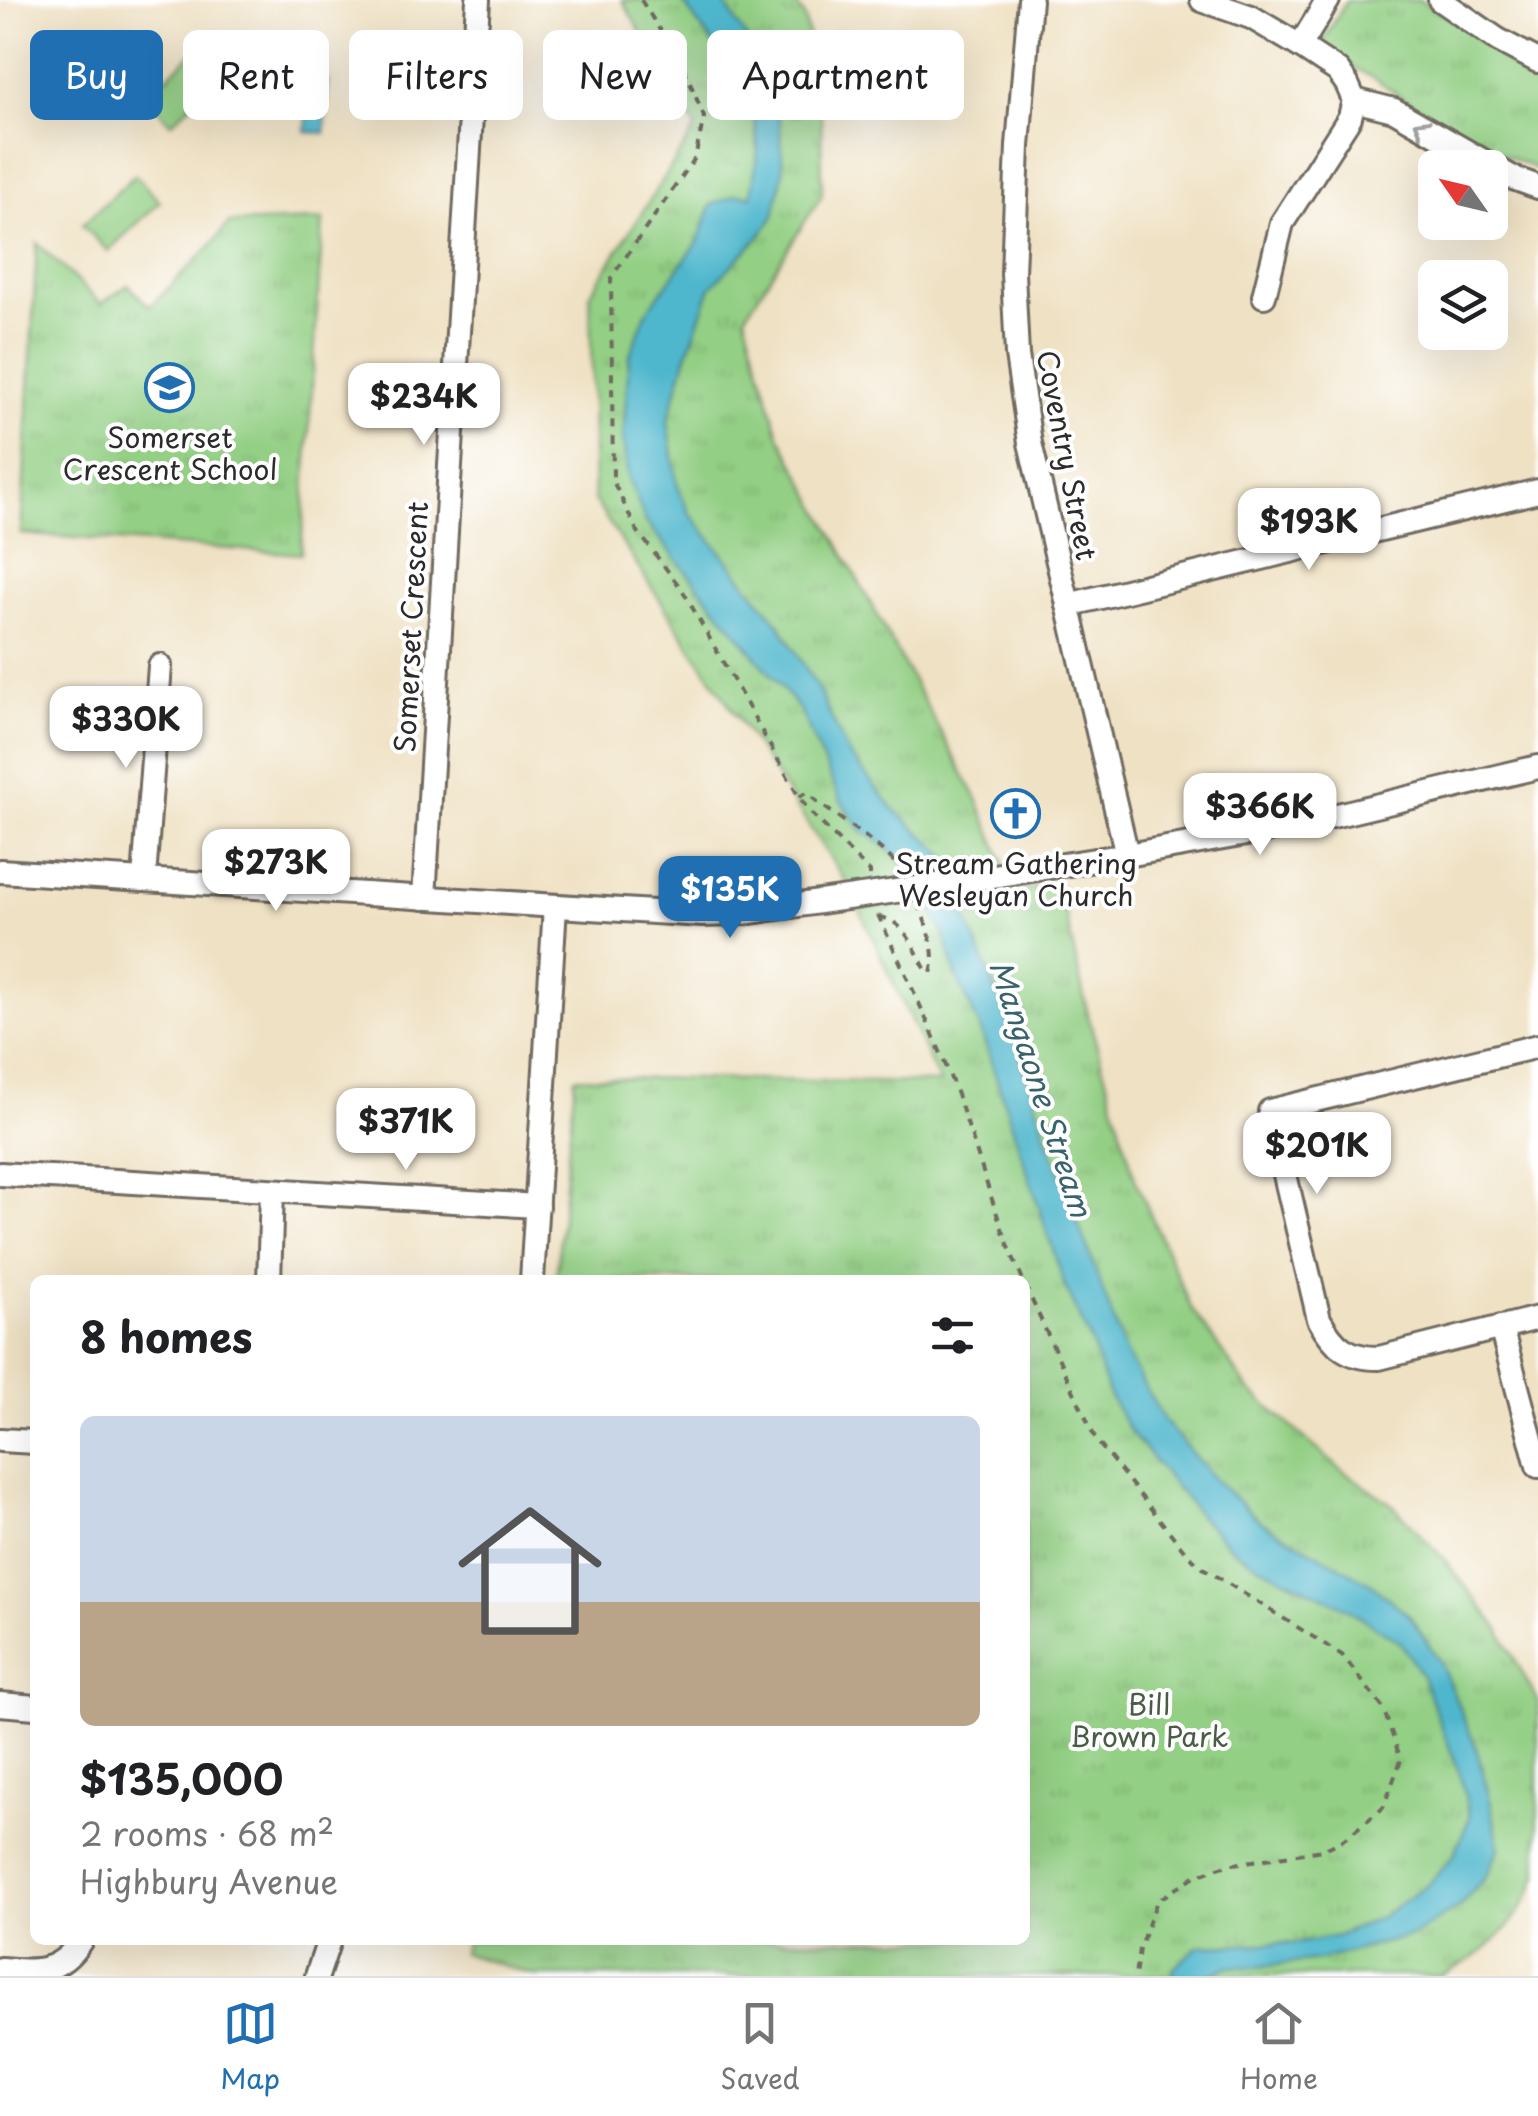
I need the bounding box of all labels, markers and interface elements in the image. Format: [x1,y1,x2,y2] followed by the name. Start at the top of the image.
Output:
[30,30,163,120] chip: Buy
[183,30,329,120] chip: Rent
[349,30,523,120] chip: Filters
[543,30,687,120] chip: New
[707,30,964,120] chip: Apartment
[1414,118,1432,138] one-way arrow
[1418,150,1508,240] north arrow
[1418,150,1508,350] map controls
[1418,260,1508,350] button: layers
[1027,346,1109,564] street label: Coventry Street
[144,362,196,414] school or university icon: Somerset Crescent School
[354,363,494,448] pin: $234K
[370,371,478,419] text: $234K
[63,415,277,490] place label: Somerset Crescent School
[1239,488,1379,573] pin: $193K
[1260,496,1358,544] text: $193K
[382,500,438,754] street label: Somerset Crescent
[56,686,196,771] pin: $330K
[72,694,180,742] text: $330K
[1190,773,1330,858] pin: $366K
[1206,781,1315,829] text: $366K
[990,788,1042,840] church icon: Stream Gathering Wesleyan Church
[206,829,346,914] pin: $273K
[224,837,328,885] text: $273K
[895,841,1137,916] place label: Stream Gathering Wesleyan Church
[660,856,800,941] pin: $135K
[681,864,779,912] text: $135K
[979,954,1105,1223] water label: Mangaone Stream
[336,1088,476,1173] pin: $371K
[358,1096,454,1144] text: $371K
[1247,1112,1387,1197] pin: $201K
[1265,1120,1369,1168] text: $201K
[80,1304,253,1367] text: 8 homes
[925,1308,980,1363] icon: filters
[440,1481,620,1661] icon: home
[1070,1682,1228,1757] park label: Bill Brown Park
[80,1746,283,1809] text: $135,000
[80,1809,334,1857] text: 2 rooms · 68 m²
[80,1857,338,1905] text: Highbury Avenue
[220,1996,280,2099] tab: Map
[720,1996,800,2099] tab: Saved
[1240,1996,1318,2099] tab: Home

